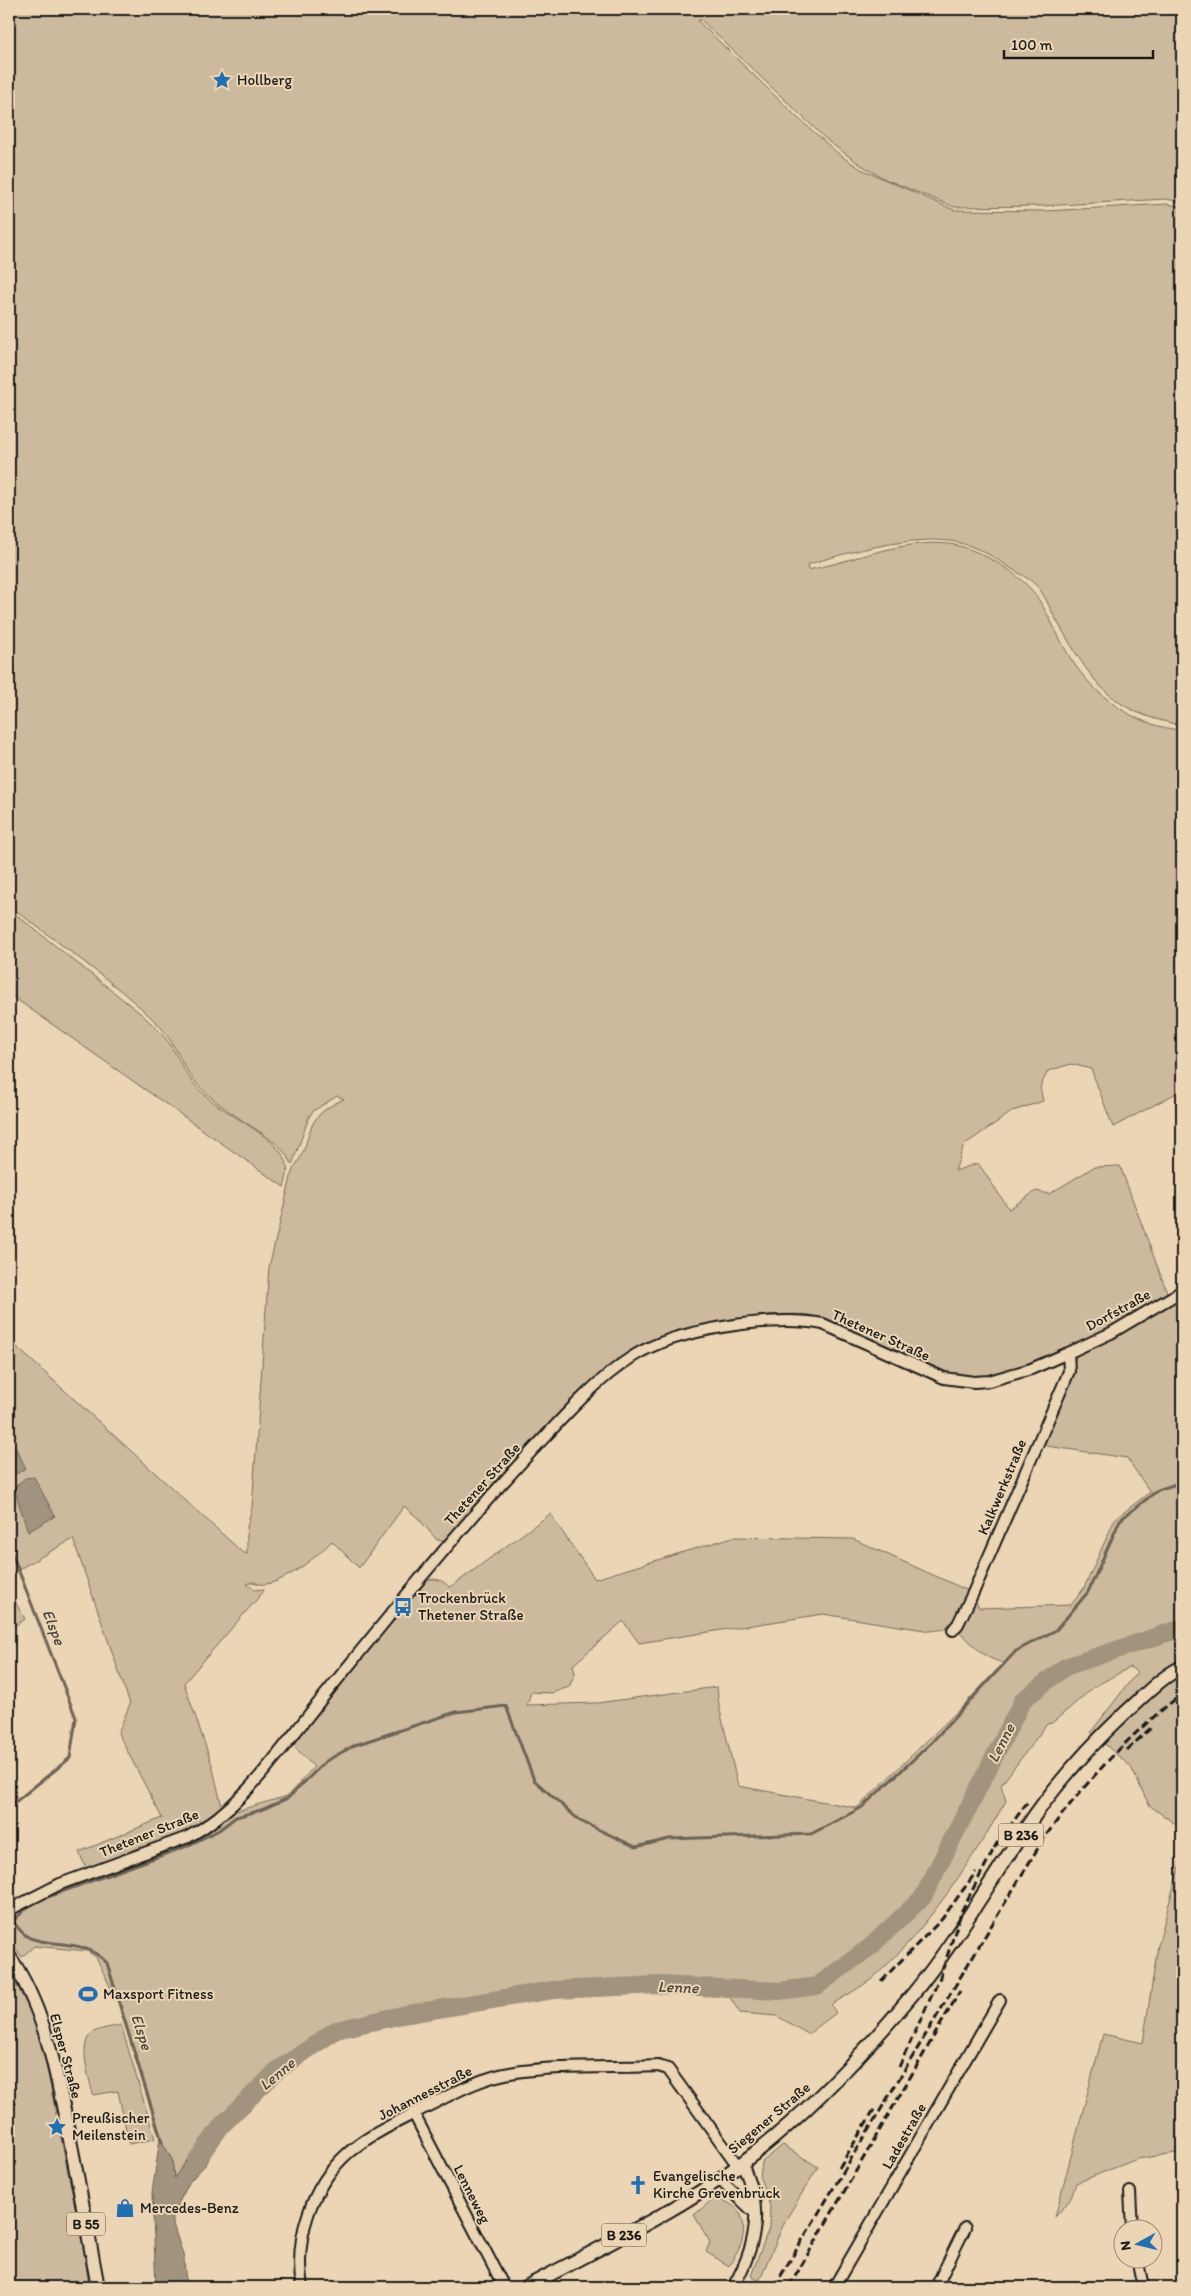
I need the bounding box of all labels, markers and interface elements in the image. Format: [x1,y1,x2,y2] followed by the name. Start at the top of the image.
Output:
[1004,28,1152,60] scale bar
[1011,36,1053,54] text: 100 m
[211,69,233,91] place icon: Hollberg
[237,71,292,89] place label: Hollberg
[1083,1285,1153,1335] street label: Dorfstraße
[829,1305,933,1365] street label: Thetener Straße
[974,1436,1030,1538] street label: Kalkwerkstraße
[440,1439,524,1529] street label: Thetener Straße
[418,1589,524,1624] place label: Trockenbrück Thetener Straße
[392,1596,414,1618] bus stop icon: Trockenbrück Thetener Straße
[39,1607,70,1649] water label: Elspe
[983,1719,1019,1766] water label: Lenne
[97,1805,201,1861] street label: Thetener Straße
[998,1824,1044,1846] road number: B 236
[657,1977,700,1997] water label: Lenne
[77,1983,99,2005] sports icon: Maxsport Fitness
[103,1985,214,2003] place label: Maxsport Fitness
[46,2011,86,2101] street label: Elsper Straße
[127,2012,157,2054] water label: Elspe
[255,2053,300,2094] water label: Lenne
[375,2062,475,2124] street label: Johannesstraße
[724,2078,814,2158] street label: Siegener Straße
[878,2100,930,2172] street label: Ladestraße
[72,2109,150,2144] place label: Preußischer Meilenstein
[46,2116,68,2138] place icon: Preußischer Meilenstein
[450,2162,495,2227] street label: Lenneweg
[653,2167,781,2202] place label: Evangelische Kirche Grevenbrück
[627,2174,649,2196] church icon: Evangelische Kirche Grevenbrück
[114,2197,136,2219] shop icon: Mercedes-Benz
[140,2199,239,2217] place label: Mercedes-Benz
[67,2212,105,2236] road number: B 55
[1114,2218,1164,2268] north arrow
[602,2224,646,2246] road number: B 236
[1117,2240,1135,2252] text: N

